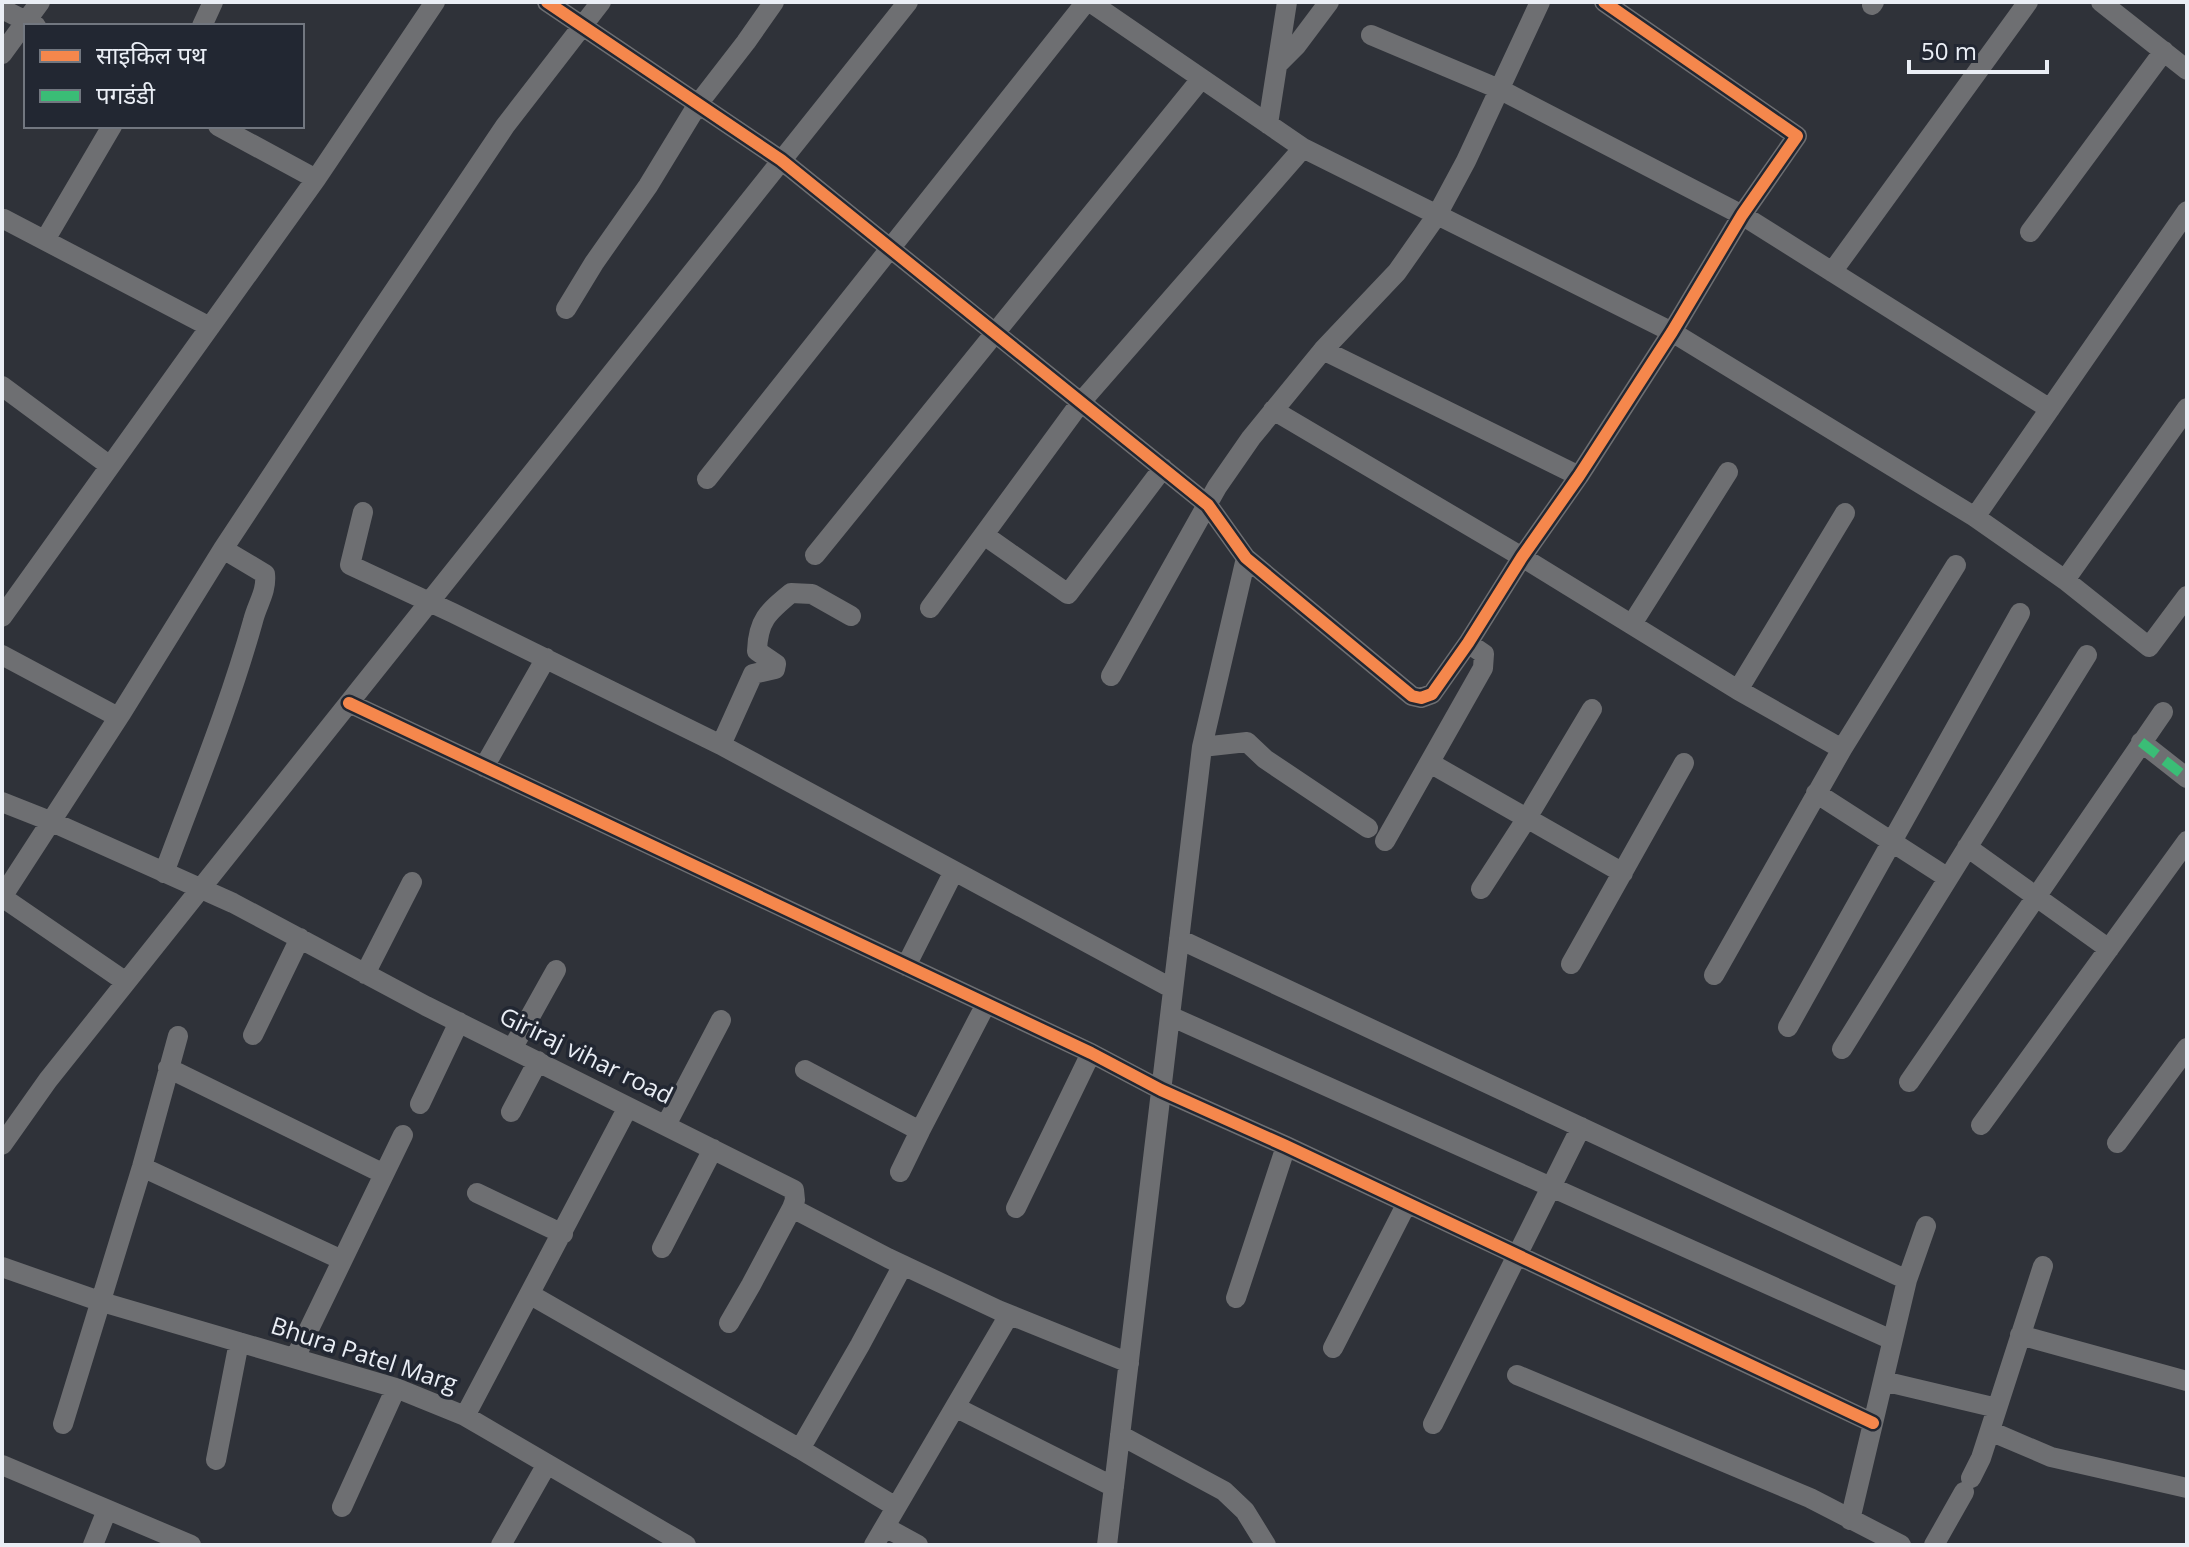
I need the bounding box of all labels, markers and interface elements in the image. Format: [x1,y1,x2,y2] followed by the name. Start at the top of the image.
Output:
[24,24,304,128] legend
[1909,24,2047,74] scale bar
[1921,34,1977,67] text: 50 m
[96,38,207,71] text: साइकिल पथ
[96,78,156,111] text: पगडंडी
[494,998,679,1111] street label: Giriraj vihar road
[267,1308,462,1399] street label: Bhura Patel Marg

